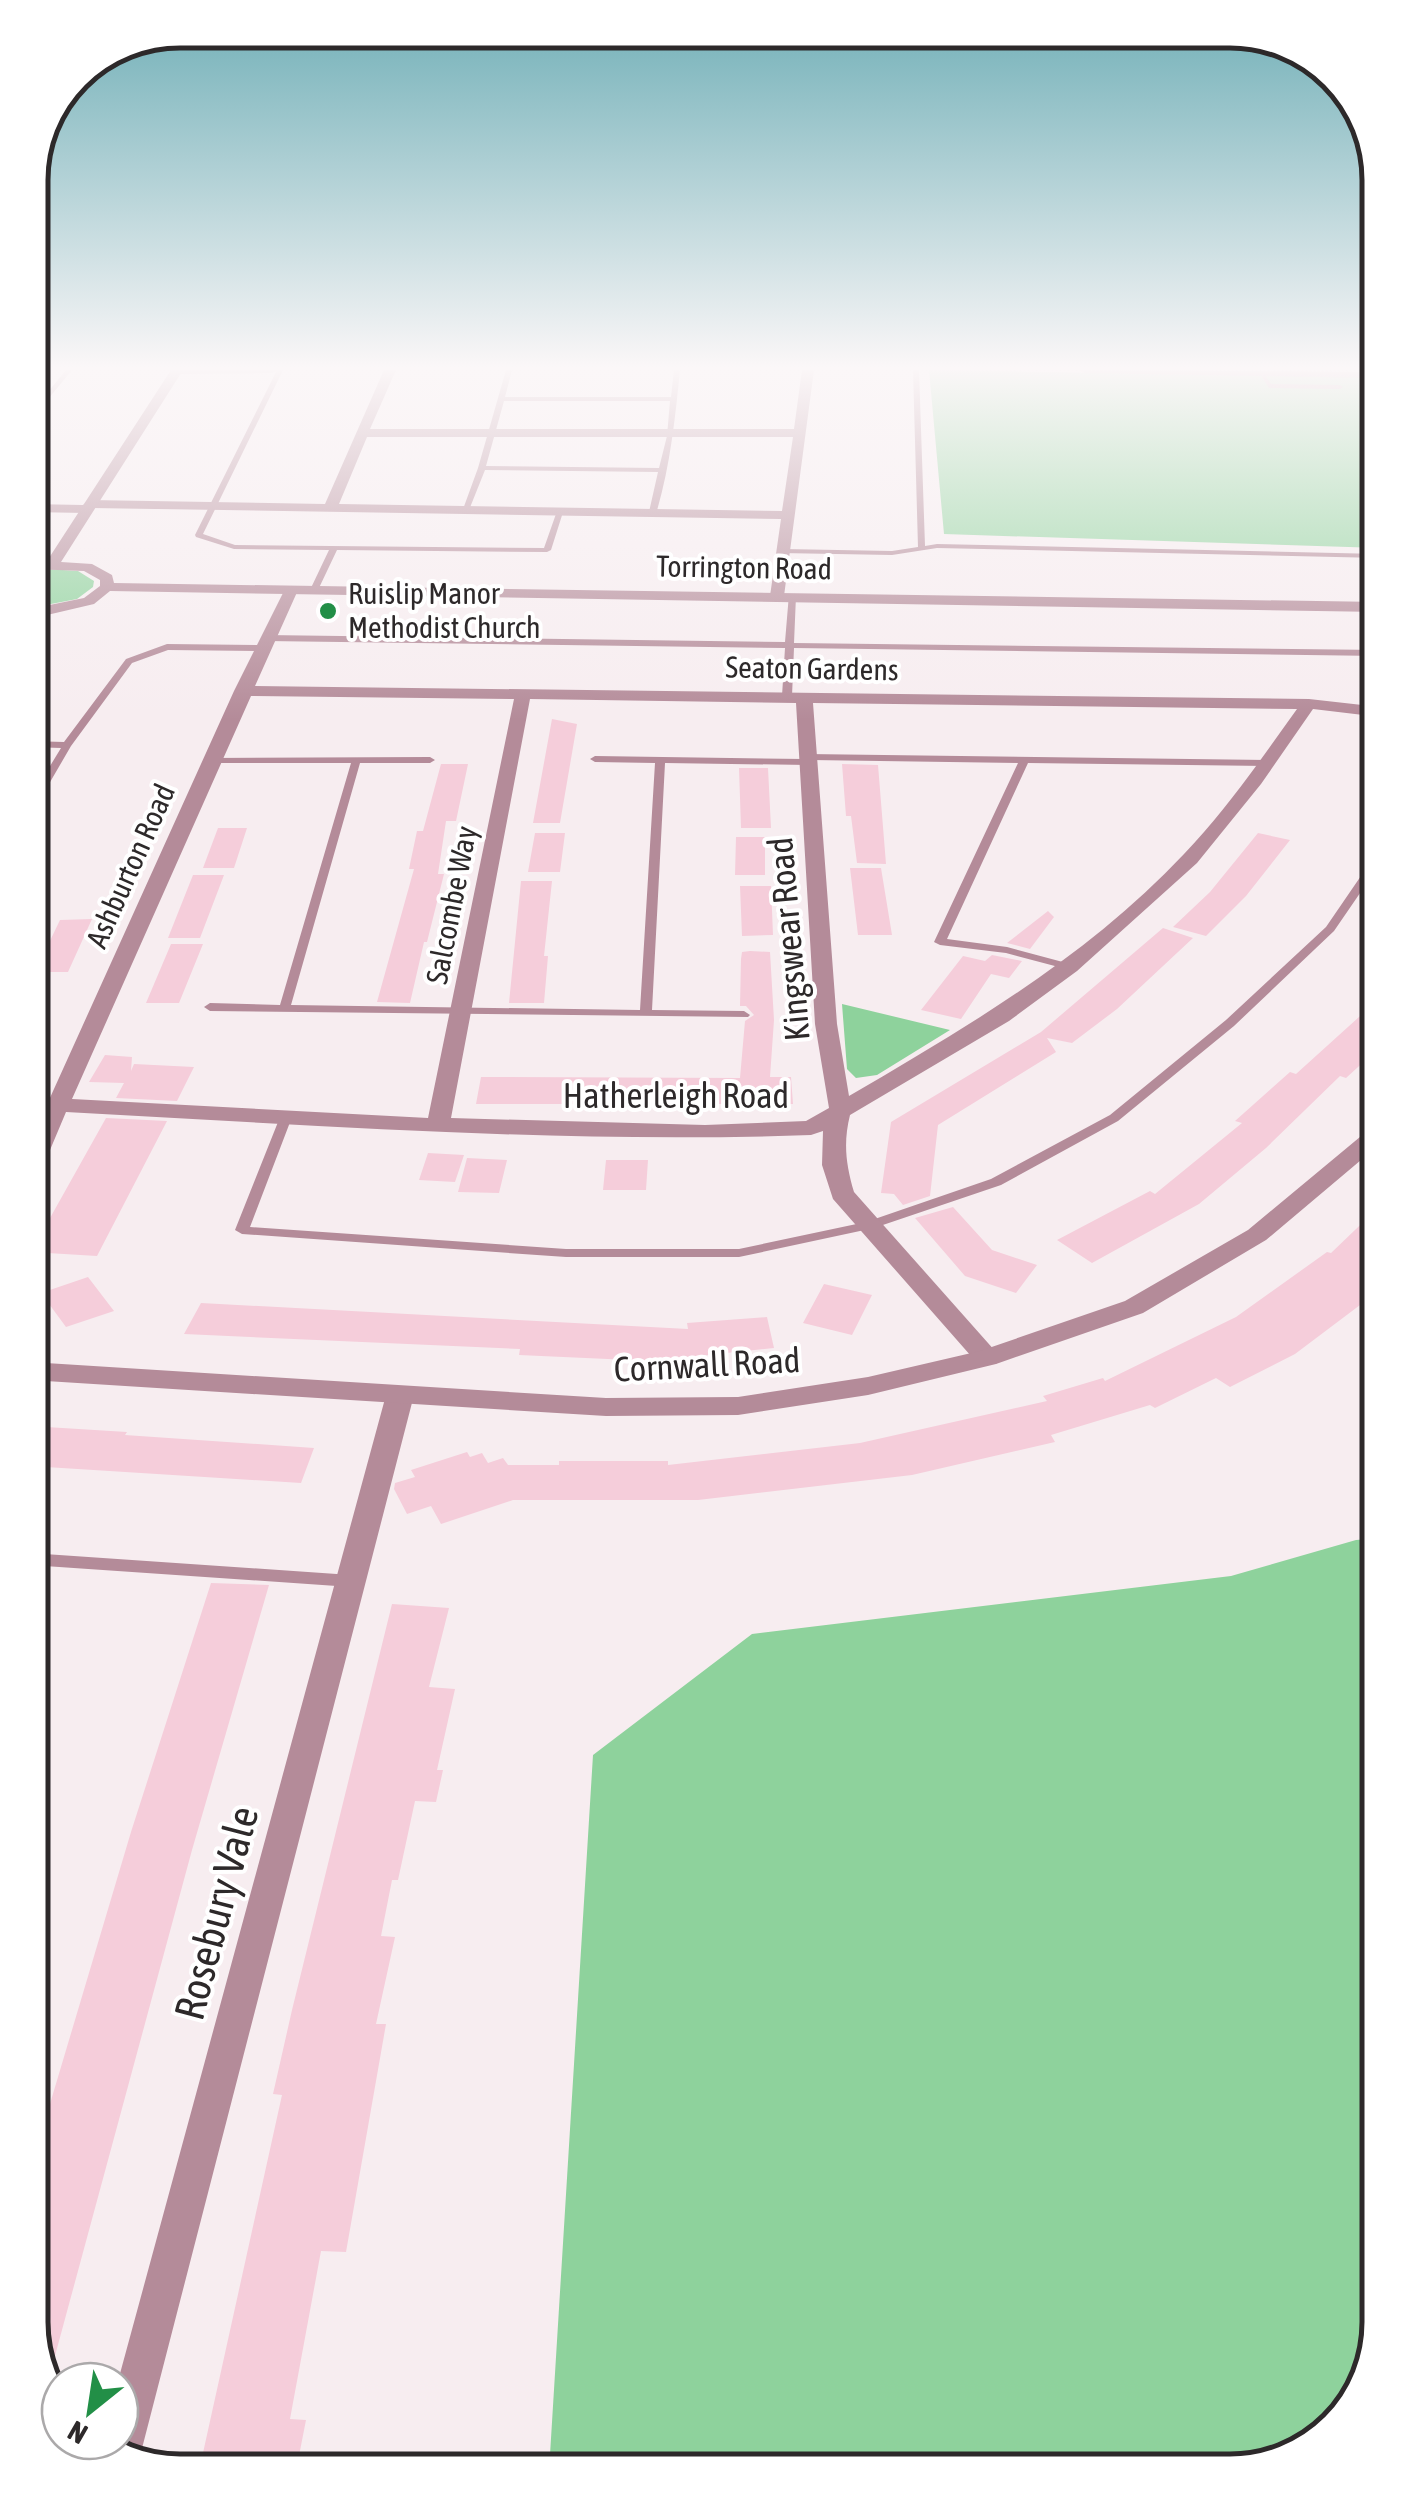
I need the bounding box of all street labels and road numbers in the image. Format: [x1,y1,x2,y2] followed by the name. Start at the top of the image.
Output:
[656,548,832,586] street label: Torrington Road
[725,649,899,687] street label: Seaton Gardens
[79,779,181,953] street label: Ashburton Road
[419,823,483,987] street label: Salcombe Way
[759,836,817,1043] street label: Kingswear Road
[563,1075,789,1115] street label: Hatherleigh Road
[613,1339,801,1389] street label: Cornwall Road
[164,1801,268,2025] street label: Rosebury Vale

